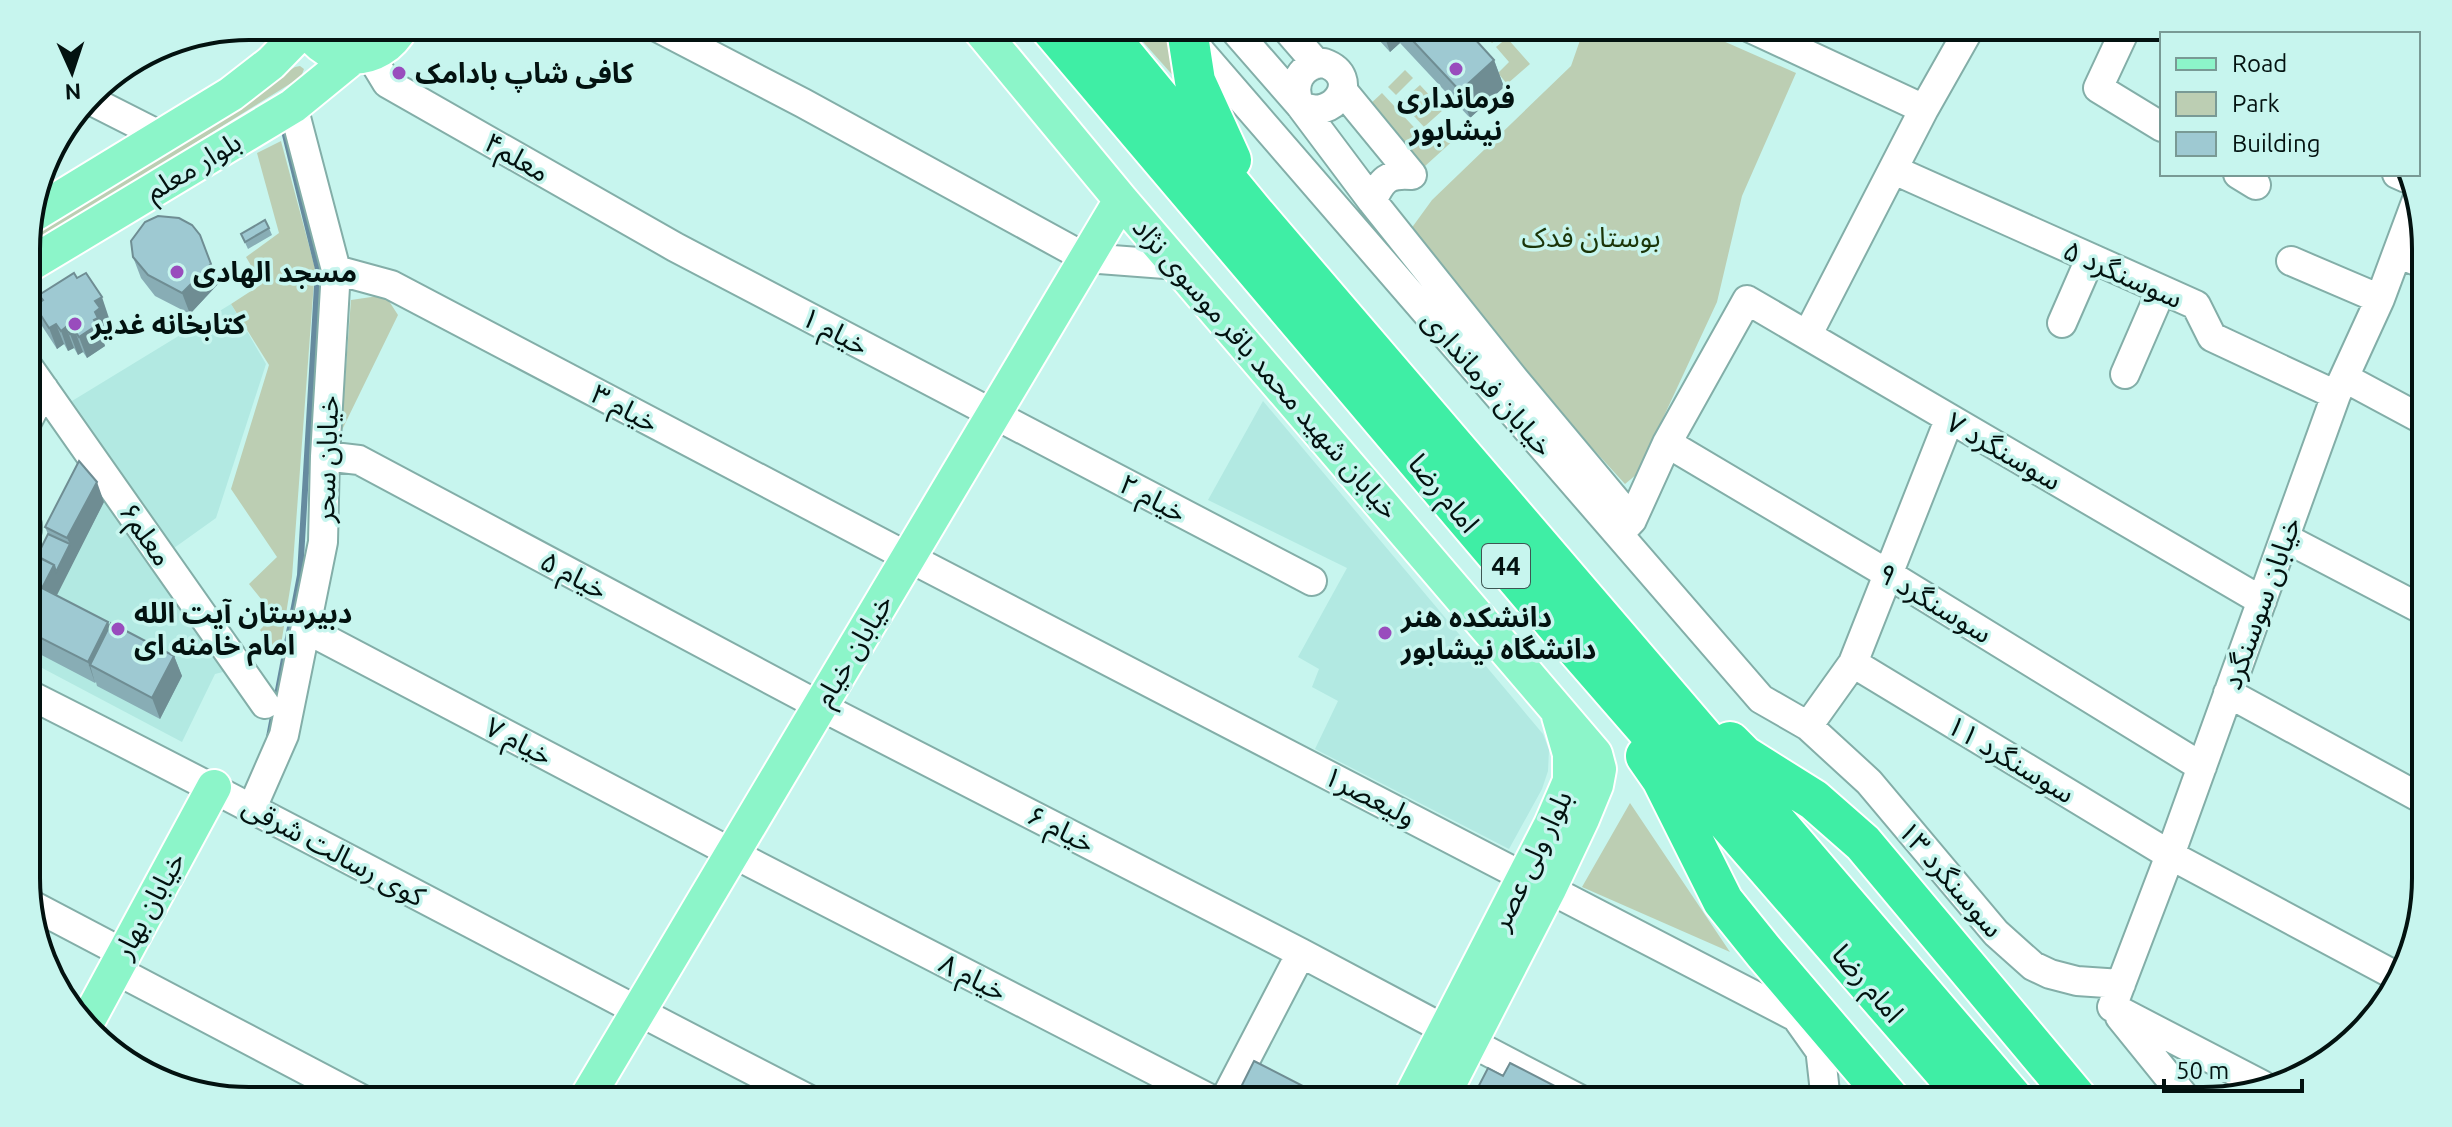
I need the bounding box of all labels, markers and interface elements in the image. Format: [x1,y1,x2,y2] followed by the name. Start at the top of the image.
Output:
[32,32,112,112] north arrow
[2160,32,2420,176] legend
[2232,50,2287,77] text: Road
[415,57,634,93] place label: کافی شاپ بادامک
[1447,60,1465,78] marker: فرمانداری نیشابور
[390,64,408,82] marker: کافی شاپ بادامک
[64,80,82,105] text: N
[1397,82,1515,147] place label: فرمانداری نیشابور
[2232,90,2280,117] text: Park
[139,125,250,212] street label: بلوار معلم
[476,126,555,193] street label: معلم۴
[2232,130,2320,157] text: Building
[1126,211,1406,526] street label: خیابان شهید محمد باقر موسوی نژاد
[1522,221,1660,254] park label: بوستان فدک
[2058,234,2188,315] street label: سوسنگرد ۵
[193,256,357,289] place label: مسجد الهادی
[168,263,186,281] marker: مسجد الهادی
[794,300,874,366] street label: خیام ۱
[1415,304,1560,463] street label: خیابان فرمانداری
[90,308,246,341] place label: کتابخانه غدیر
[66,315,84,333] marker: کتابخانه غدیر
[584,377,664,443] street label: خیام ۳
[308,395,345,524] street label: خیابان سحر
[1941,405,2067,497] street label: سوسنگرد ۷
[1398,447,1486,542] street label: امام رضا
[1112,467,1192,533] street label: خیام ۲
[108,496,179,575] street label: معلم۶
[2215,513,2308,694] street label: خیابان سوسنگرد
[533,544,613,610] street label: خیام ۵
[1482,544,1530,588] road number: 44
[1872,557,1998,650] street label: سوسنگرد ۹
[807,588,903,714] street label: خیابان خیام
[134,597,352,667] place label: دبیرستان آیت الله امام خامنه ای
[1400,601,1596,666] place label: دانشکده هنر دانشگاه نیشابور
[109,620,127,638] marker: دبیرستان آیت الله امام خامنه ای
[1376,624,1394,642] marker: دانشکده هنر دانشگاه نیشابور
[1941,708,2081,810] street label: سوسنگرد ۱۱
[478,710,558,776] street label: خیام ۷
[1318,759,1421,834] street label: ولیعصر۱
[1483,785,1579,936] street label: بلوار ولی عصر
[237,790,431,914] street label: کوی رسالت شرقی
[1020,799,1100,864] street label: خیام ۶
[1891,815,2010,944] street label: سوسنگرد ۱۳
[106,846,192,965] street label: خیابان بهار
[1822,938,1910,1032] street label: امام رضا
[932,947,1012,1012] street label: خیام ۸
[2164,1043,2302,1093] scale bar
[2176,1057,2229,1084] text: 50 m

